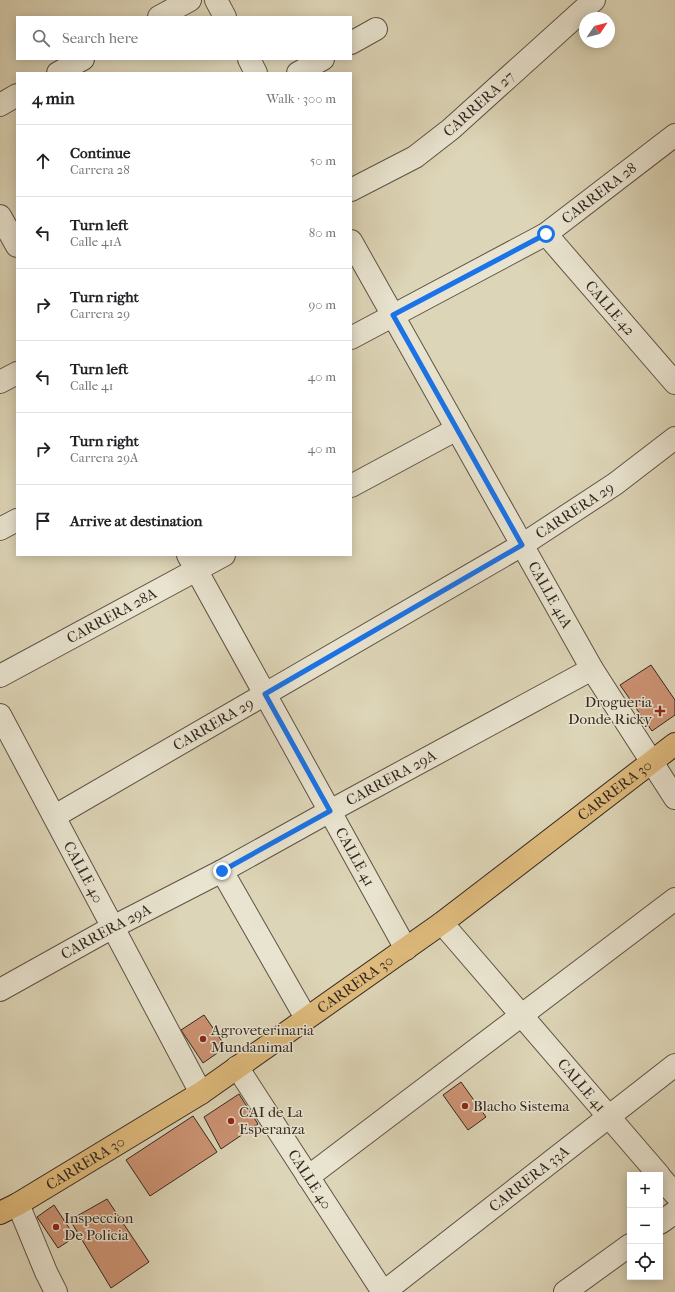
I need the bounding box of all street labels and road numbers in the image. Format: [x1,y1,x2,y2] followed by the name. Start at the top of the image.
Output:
[440,67,518,141] street label: CARRERA 27
[558,159,640,228] street label: CARRERA 28
[581,277,639,339] street label: CALLE 42
[532,478,617,543] street label: CARRERA 29
[524,558,576,632] street label: CALLE 41A
[64,584,160,647] street label: CARRERA 28A
[170,694,257,755] street label: CARRERA 29
[343,746,440,810] street label: CARRERA 29A
[574,756,656,824] street label: CARRERA 30
[332,824,379,889] street label: CALLE 41
[60,838,107,906] street label: CALLE 40
[58,900,154,963] street label: CARRERA 29A
[314,951,397,1017] street label: CARRERA 30
[554,1055,610,1115] street label: CALLE 41
[43,1132,128,1194] street label: CARRERA 30
[485,1142,573,1216] street label: CARRERA 33A
[284,1146,336,1213] street label: CALLE 40

